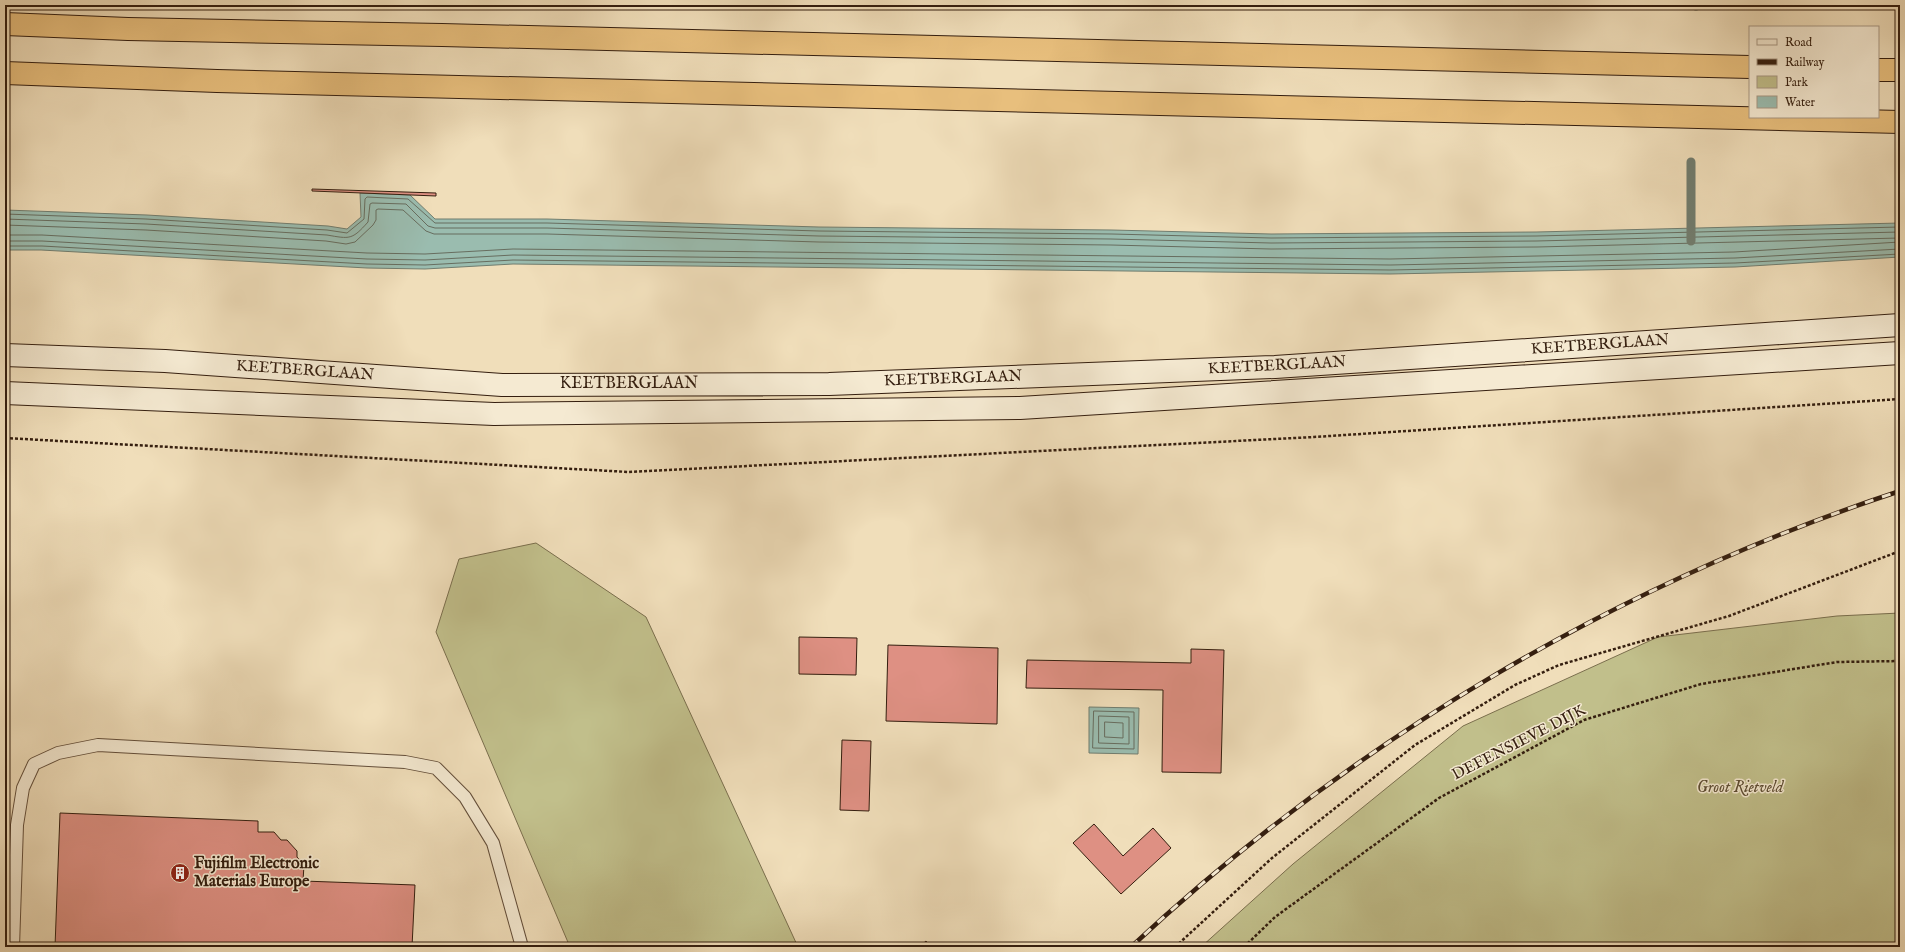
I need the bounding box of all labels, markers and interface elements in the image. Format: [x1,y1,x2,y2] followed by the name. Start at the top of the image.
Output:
[1749,26,1879,118] legend
[1785,35,1813,50] text: Road
[1785,55,1824,70] text: Railway
[1785,75,1808,90] text: Park
[1785,95,1816,110] text: Water
[1530,330,1670,360] street label: KEETBERGLAAN
[1207,352,1347,380] street label: KEETBERGLAAN
[235,356,375,386] street label: KEETBERGLAAN
[883,367,1023,391] street label: KEETBERGLAAN
[560,374,698,394] street label: KEETBERGLAAN
[1449,700,1590,785] street label: DEFENSIEVE DIJK
[1697,778,1785,798] park label: Groot Rietveld
[194,854,319,892] place label: Fujifilm Electronic Materials Europe
[169,862,191,884] building icon: Fujifilm Electronic Materials Europe

